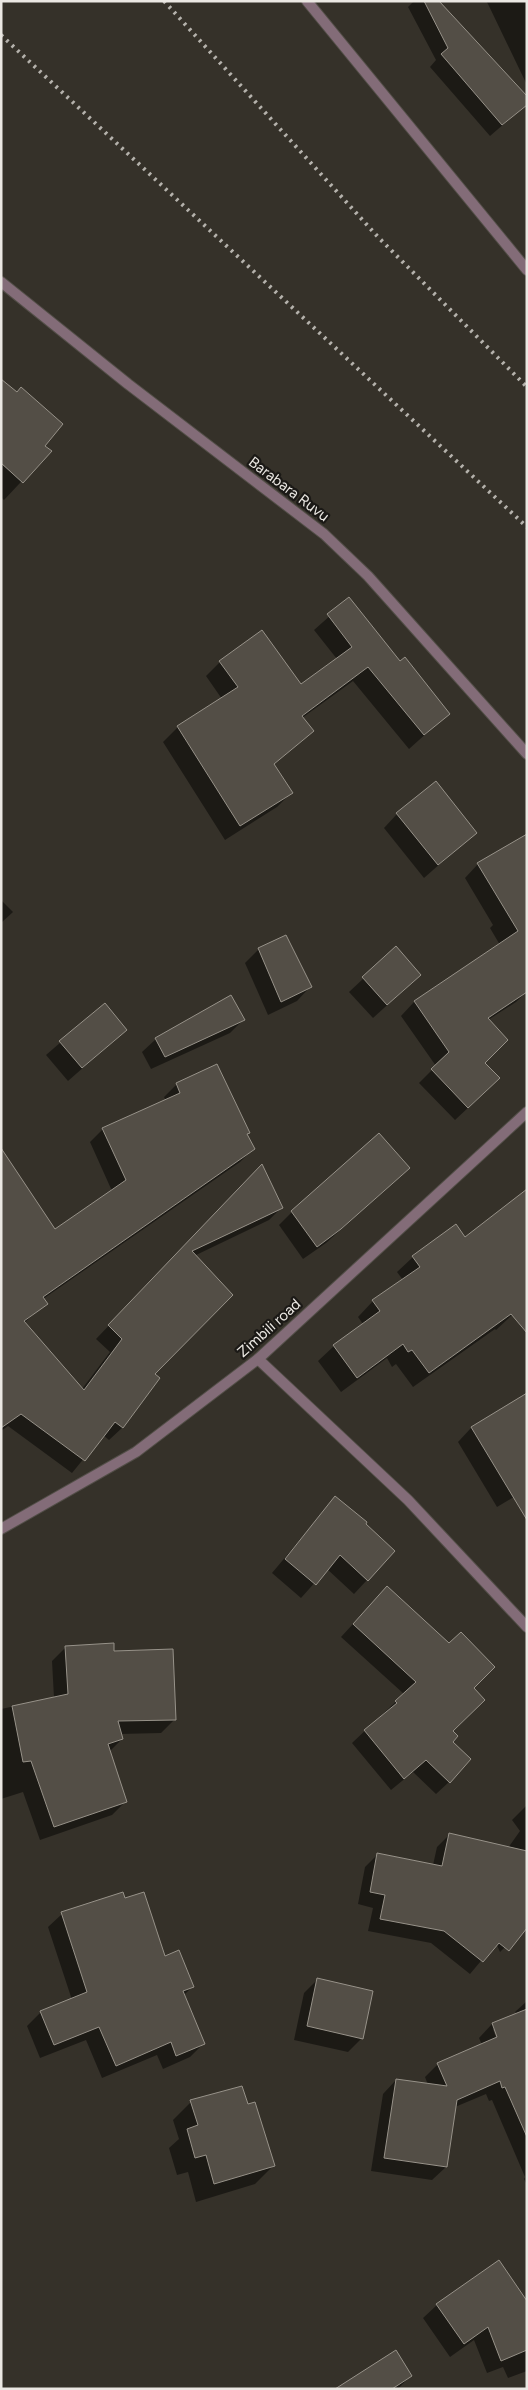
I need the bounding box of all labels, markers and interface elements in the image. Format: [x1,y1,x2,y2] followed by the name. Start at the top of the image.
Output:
[245,453,333,525] street label: Barabara Ruvu
[234,1295,304,1361] street label: Zimbili road

